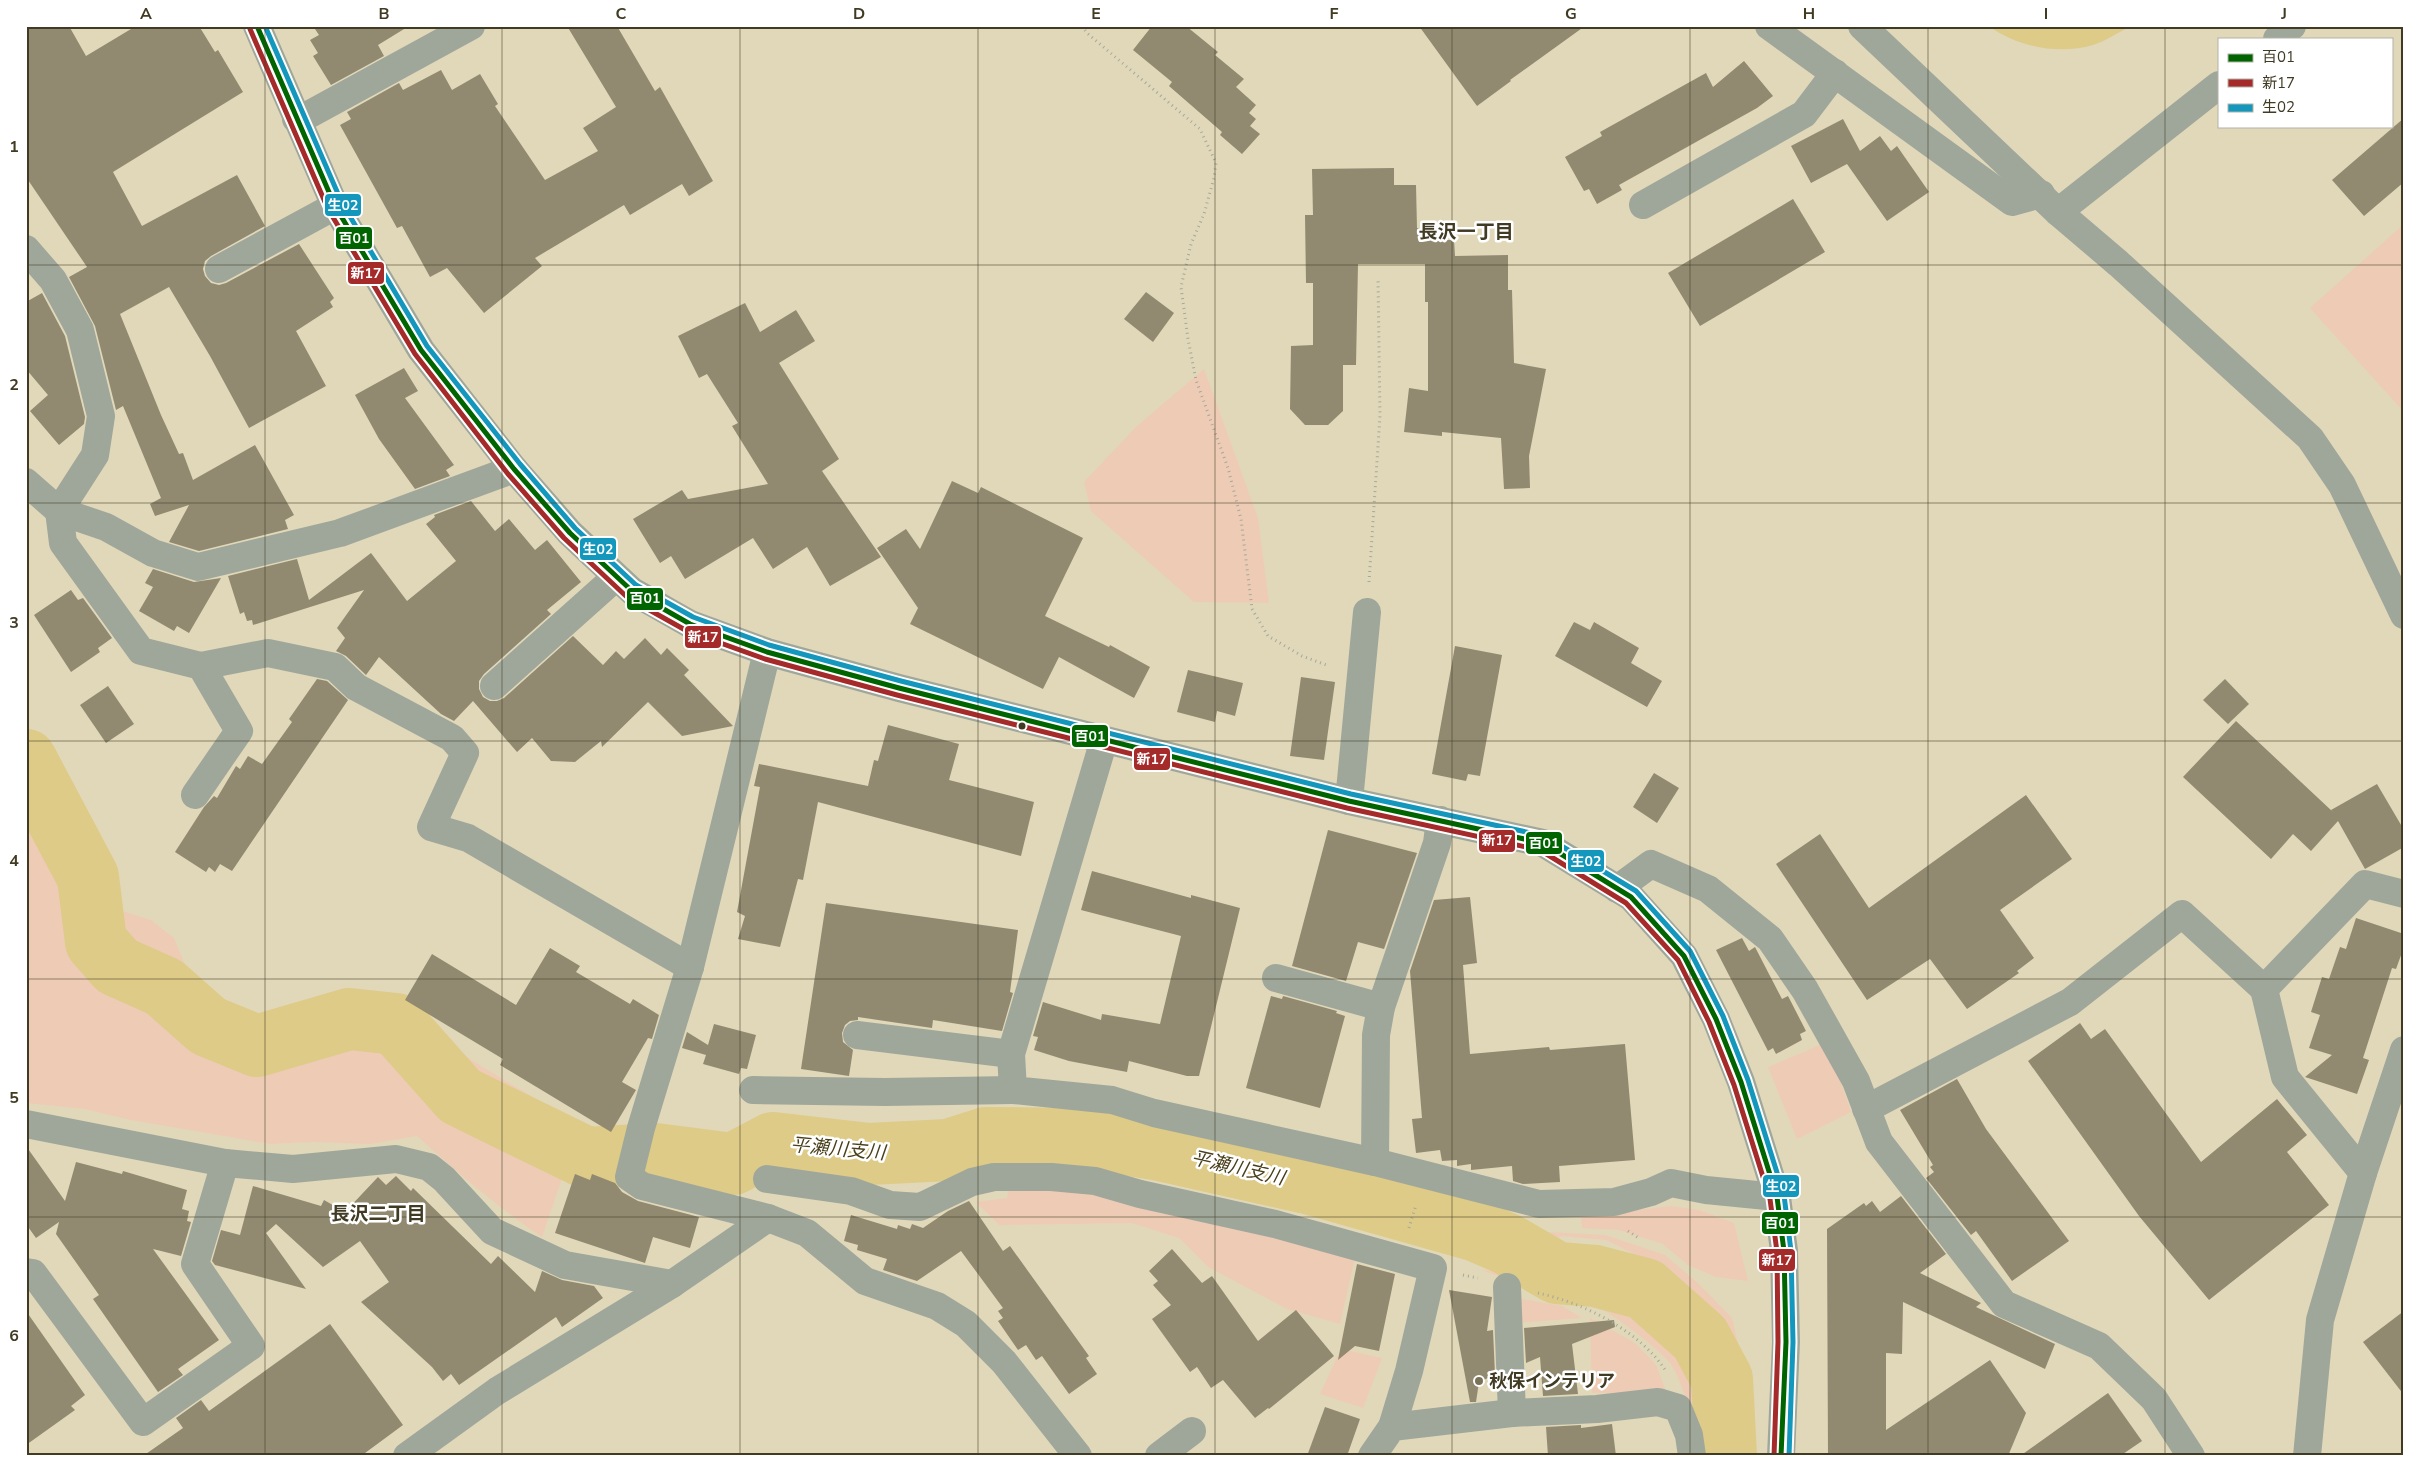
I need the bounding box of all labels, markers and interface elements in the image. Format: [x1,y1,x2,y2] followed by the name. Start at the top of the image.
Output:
[140,3,152,25] text: A
[378,3,390,25] text: B
[616,3,627,25] text: C
[853,3,865,25] text: D
[1091,3,1101,25] text: E
[1330,3,1339,25] text: F
[1565,3,1577,25] text: G
[1803,3,1815,25] text: H
[2044,3,2048,25] text: I
[2280,3,2287,25] text: J
[2218,38,2392,128] legend
[2262,47,2295,67] text: 百01
[2262,73,2295,93] text: 新17
[2262,97,2295,117] text: 生02
[9,136,19,158] text: 1
[324,193,362,217] line badge: 生02
[328,196,358,215] text: 生02
[1418,219,1514,245] district label: 長沢一丁目
[335,226,373,250] line badge: 百01
[339,229,369,248] text: 百01
[347,261,385,285] line badge: 新17
[351,264,381,283] text: 新17
[9,374,19,396] text: 2
[579,537,617,561] line badge: 生02
[583,540,613,559] text: 生02
[626,587,664,611] line badge: 百01
[630,589,660,608] text: 百01
[9,612,19,634] text: 3
[684,625,722,649] line badge: 新17
[688,628,718,647] text: 新17
[1017,721,1027,731] unlabelled marker
[1071,724,1109,748] line badge: 百01
[1075,727,1105,746] text: 百01
[1133,747,1171,771] line badge: 新17
[1137,750,1167,769] text: 新17
[1478,829,1516,853] line badge: 新17
[1482,831,1512,850] text: 新17
[1525,831,1563,855] line badge: 百01
[1529,834,1559,853] text: 百01
[1567,849,1605,873] line badge: 生02
[9,850,19,872] text: 4
[1571,852,1601,871] text: 生02
[9,1087,19,1109] text: 5
[789,1132,888,1166] water label: 平瀬川支川
[1189,1145,1289,1192] water label: 平瀬川支川
[1762,1174,1800,1198] line badge: 生02
[1766,1177,1796,1196] text: 生02
[330,1201,426,1227] district label: 長沢二丁目
[1761,1211,1799,1235] line badge: 百01
[1765,1214,1795,1233] text: 百01
[1758,1248,1796,1272] line badge: 新17
[1762,1251,1792,1270] text: 新17
[9,1325,19,1347] text: 6
[1489,1369,1615,1393] place label: 秋保インテリア
[1473,1375,1485,1387] marker: 秋保インテリア

